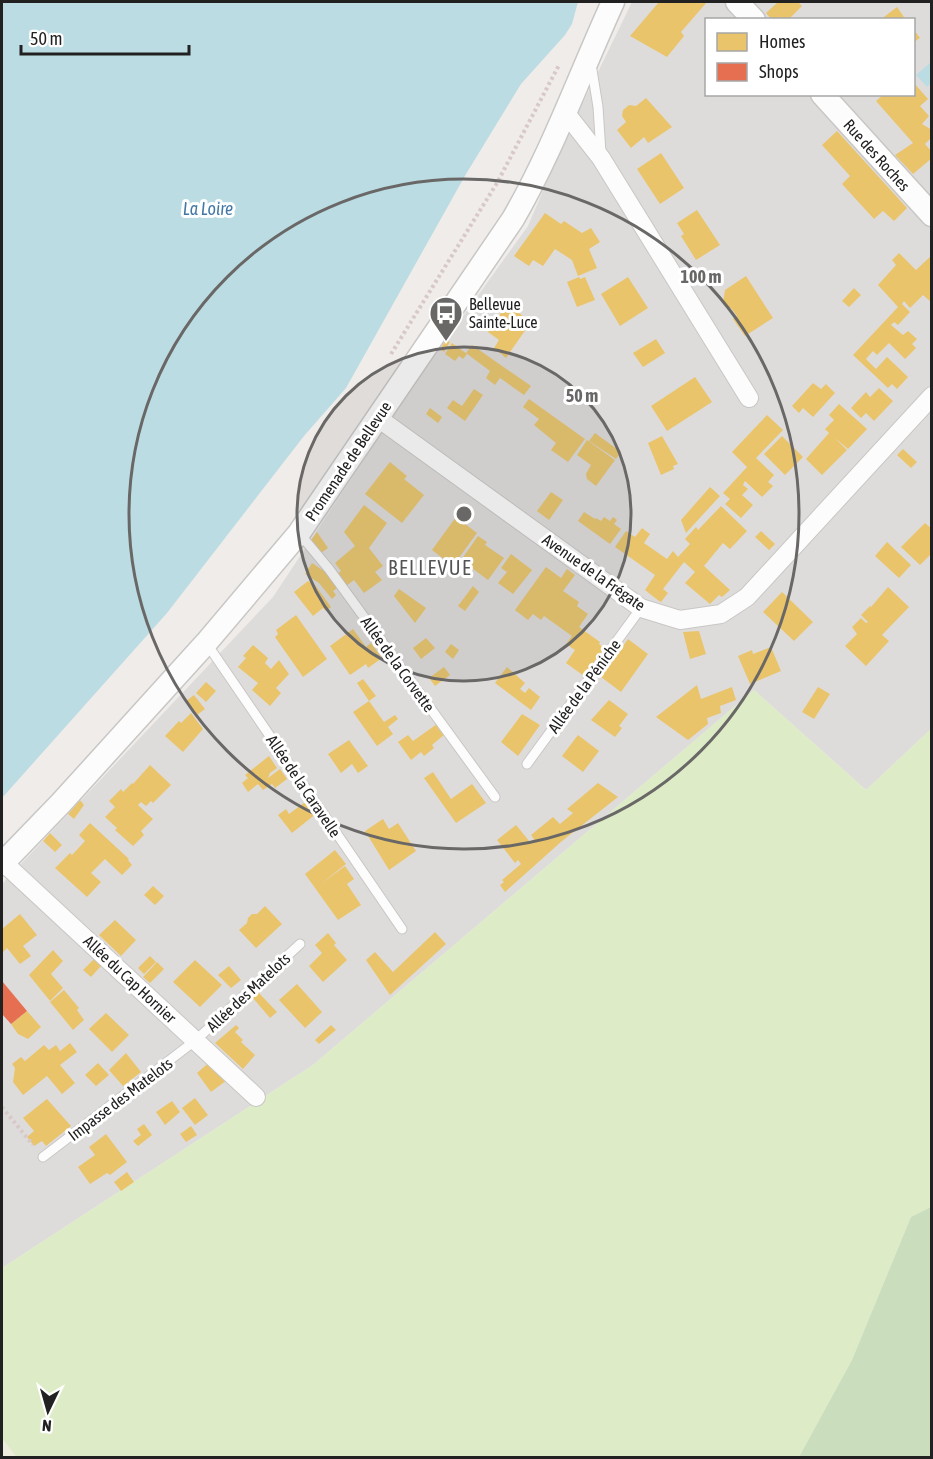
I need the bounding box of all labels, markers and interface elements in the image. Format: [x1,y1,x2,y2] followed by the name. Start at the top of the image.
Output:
[21,18,189,56] scale bar
[705,18,915,96] legend
[30,28,62,49] text: 50 m
[759,31,805,52] text: Homes
[759,61,799,82] text: Shops
[840,116,914,195] street label: Rue des Roches
[183,198,233,219] water label: La Loire
[681,266,721,287] text: 100 m
[428,295,464,342] bus stop icon: Bellevue Sainte-Luce
[469,295,537,331] place label: Bellevue Sainte-Luce
[566,385,598,406] text: 50 m
[301,398,395,524] street label: Promenade de Bellevue
[454,504,474,524] centre of rings
[539,530,649,615] street label: Avenue de la Frégate
[388,556,472,579] district label: BELLEVUE
[357,613,439,715] street label: Allée de la Corvette
[544,636,624,736] street label: Allée de la Péniche
[263,731,345,841] street label: Allée de la Caravelle
[79,932,180,1027] street label: Allée du Cap Hornier
[203,949,294,1035] street label: Allée des Matelots
[64,1054,177,1145] street label: Impasse des Matelots
[18,1381,78,1441] north arrow
[41,1417,52,1435] text: N

